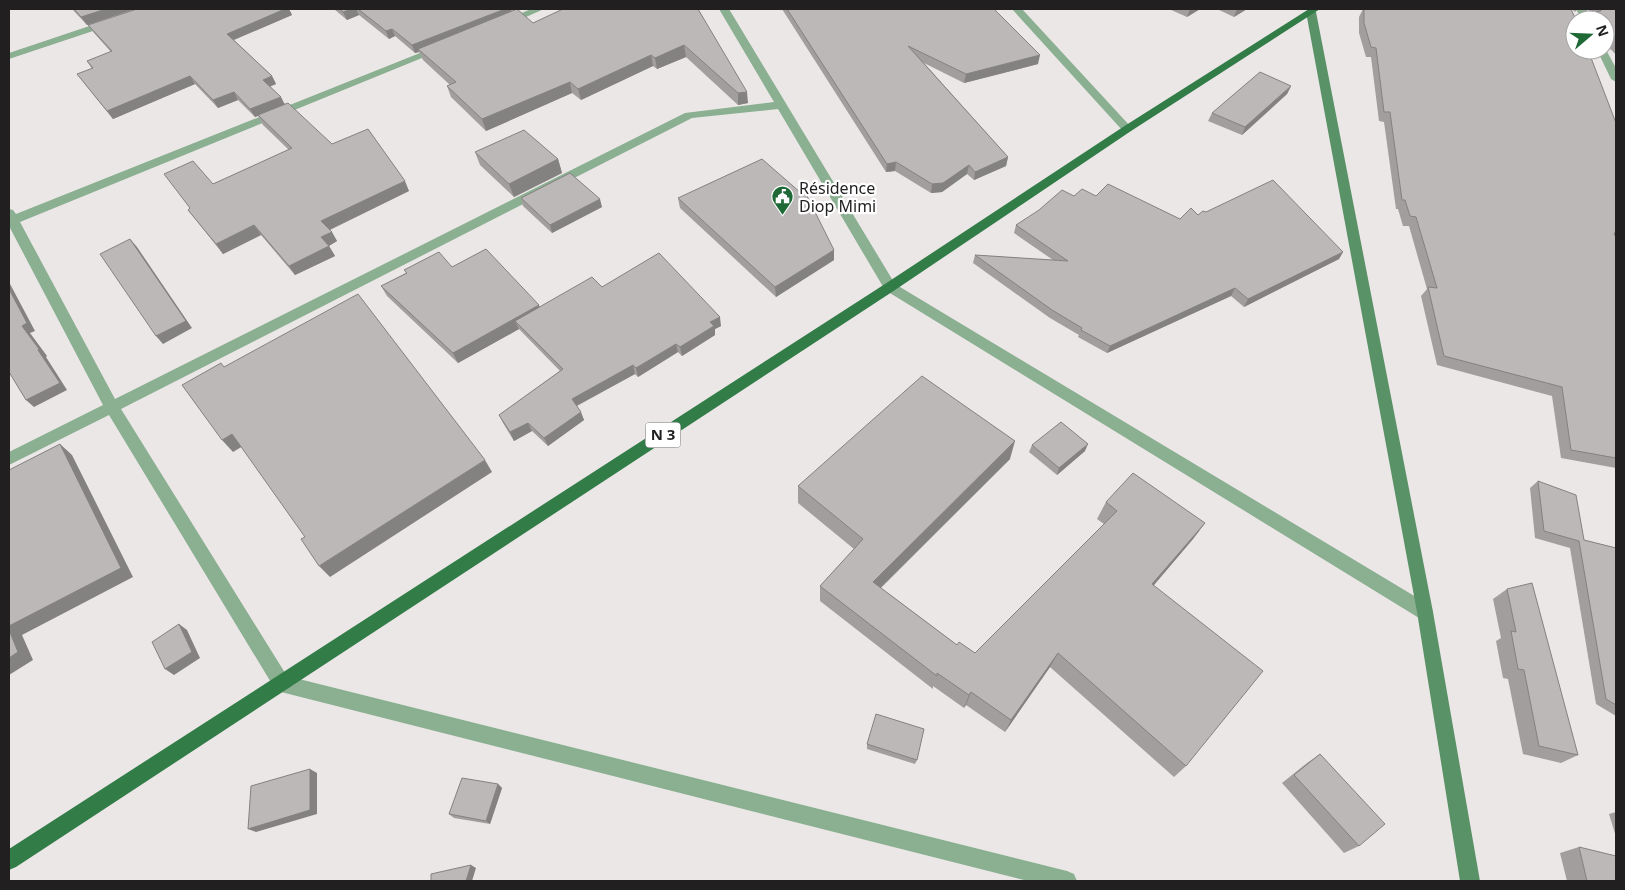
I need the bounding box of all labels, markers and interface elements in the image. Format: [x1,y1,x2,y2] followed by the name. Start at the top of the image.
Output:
[1565,10,1615,60] north arrow
[1592,22,1614,39] text: N
[799,177,876,217] place label: Résidence Diop Mimi
[771,185,795,216] public building icon: Résidence Diop Mimi
[646,422,680,448] road number: N 3

